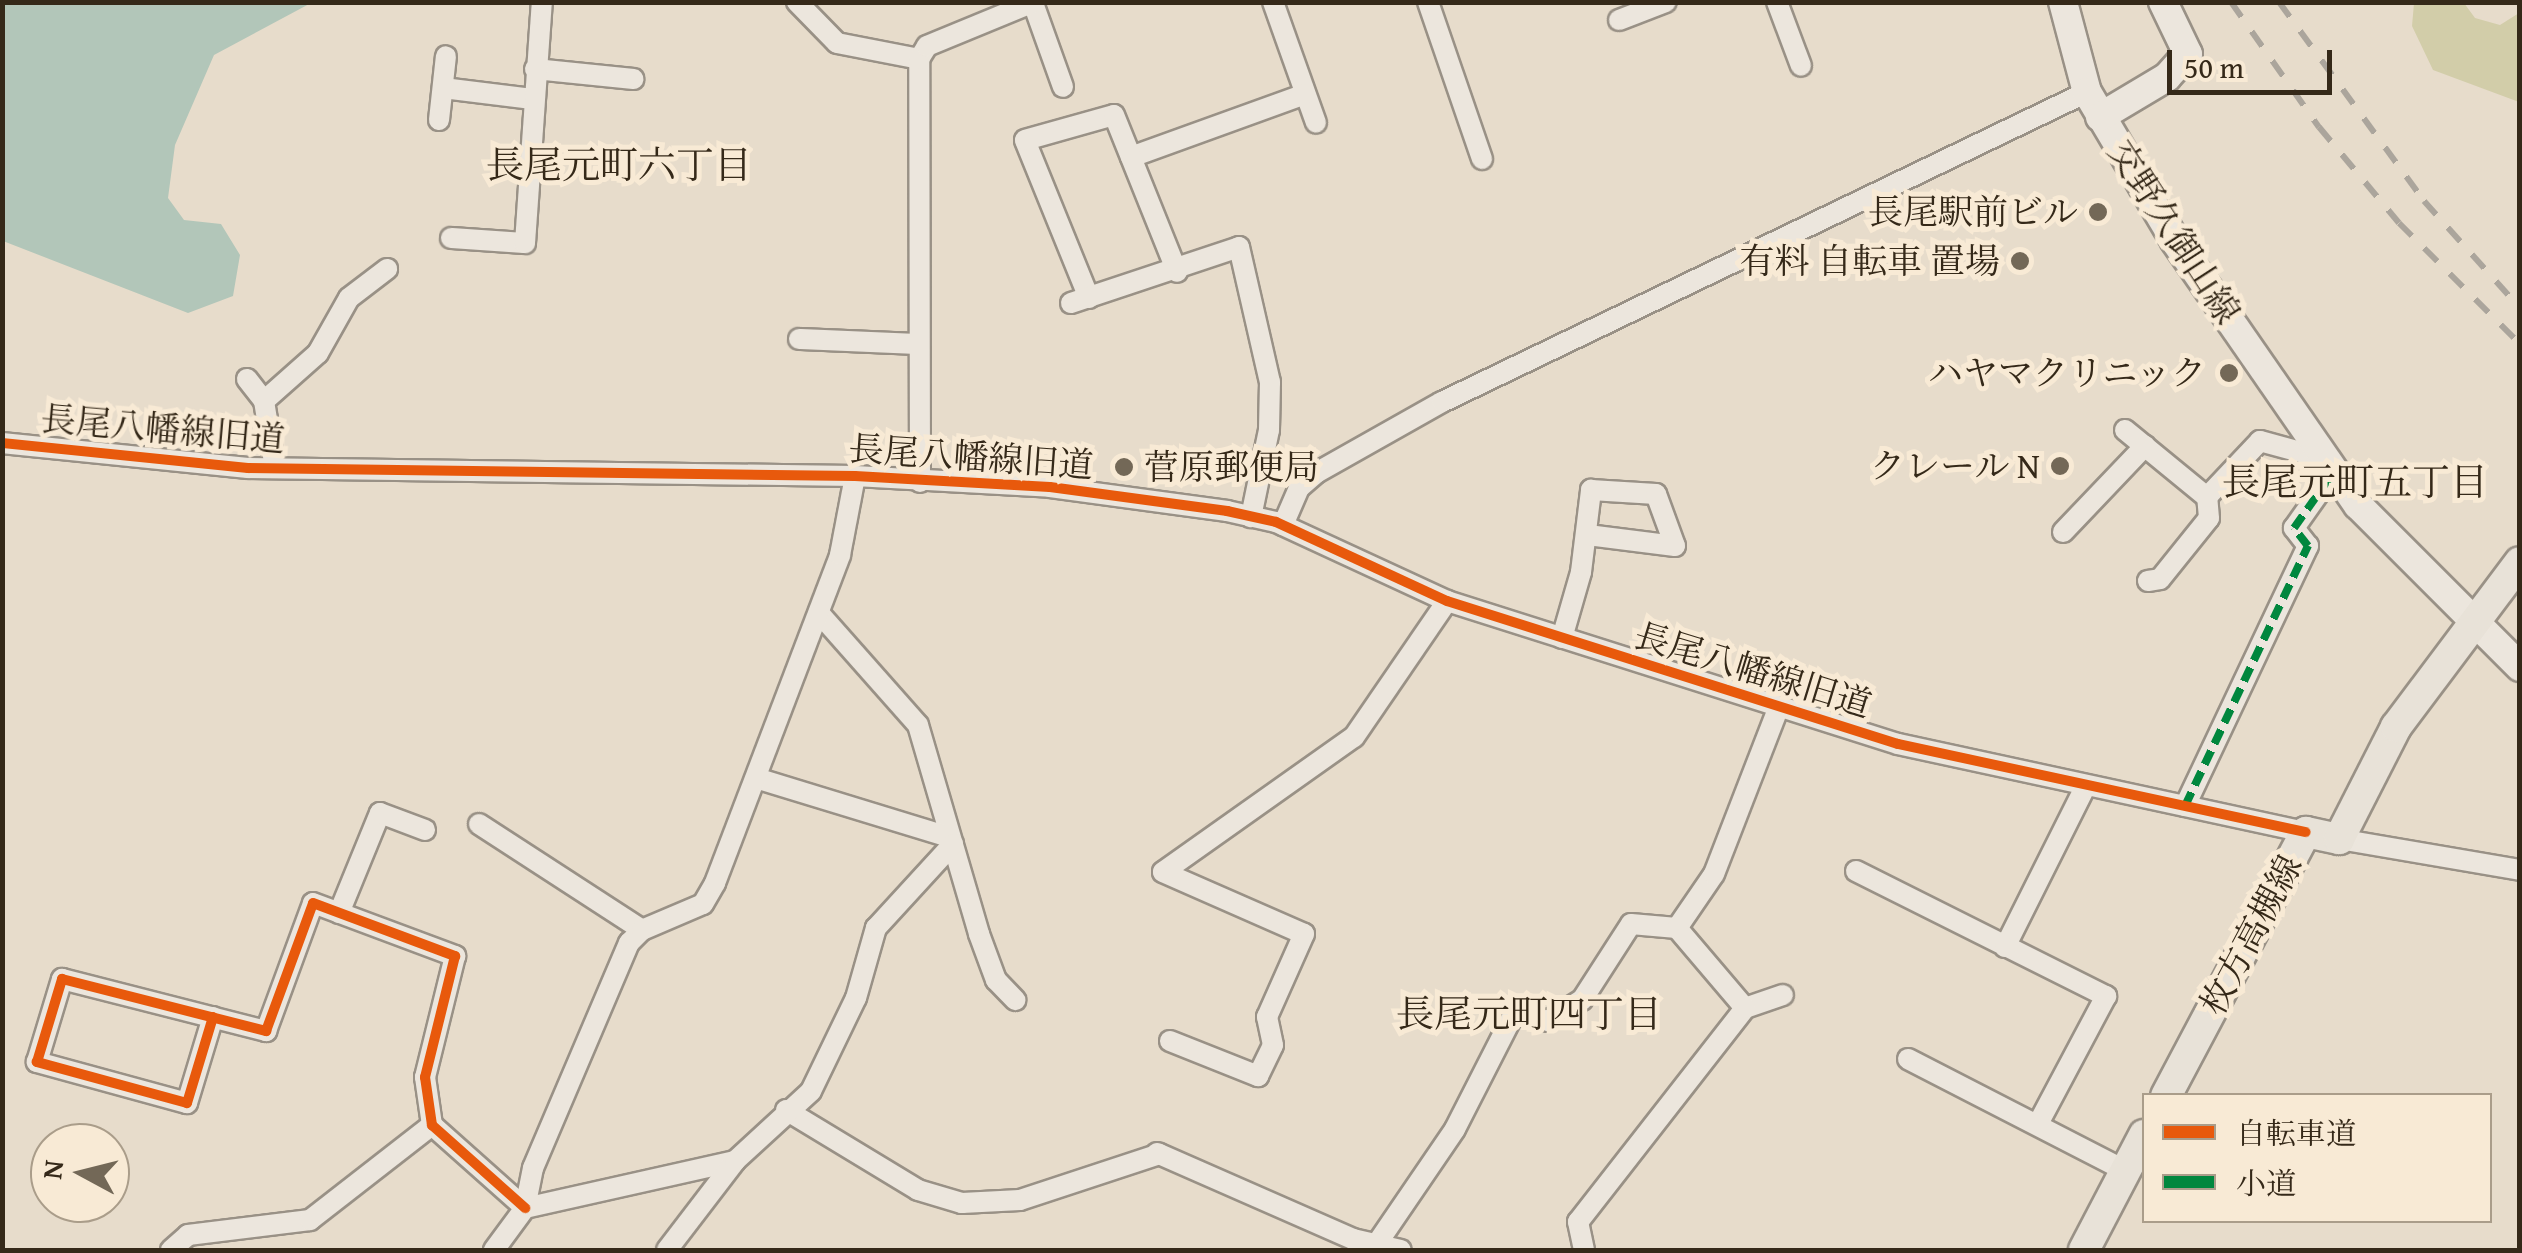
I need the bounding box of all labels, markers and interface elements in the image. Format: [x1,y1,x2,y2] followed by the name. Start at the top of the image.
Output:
[2172,30,2337,92] scale bar
[2184,45,2244,89] text: 50 m
[2099,133,2249,331] street label: 交野久御山線
[486,142,752,188] district label: 長尾元町六丁目
[1868,191,2078,233] place label: 長尾駅前ビル
[2087,201,2109,223] marker: 長尾駅前ビル
[1740,240,2000,282] place label: 有料 自転車 置場
[2009,250,2031,272] marker: 有料 自転車 置場
[1926,352,2206,394] place label: ハヤマクリニック
[2216,360,2242,386] marker: ハヤマクリニック
[39,397,287,461] street label: 長尾八幡線旧道
[847,428,1095,486] street label: 長尾八幡線旧道
[1869,445,2040,487] place label: クレール N
[1144,446,1319,488] place label: 菅原郵便局
[2049,455,2071,477] marker: クレール N
[1113,456,1135,478] marker: 菅原郵便局
[2222,459,2488,505] district label: 長尾元町五丁目
[1630,614,1876,726] street label: 長尾八幡線旧道
[2191,848,2311,1022] street label: 枚方高槻線
[1396,991,1662,1037] district label: 長尾元町四丁目
[2142,1093,2492,1223] legend
[2236,1111,2356,1155] text: 自転車道
[30,1123,130,1223] north arrow
[30,1158,73,1181] text: N
[2236,1161,2296,1205] text: 小道

